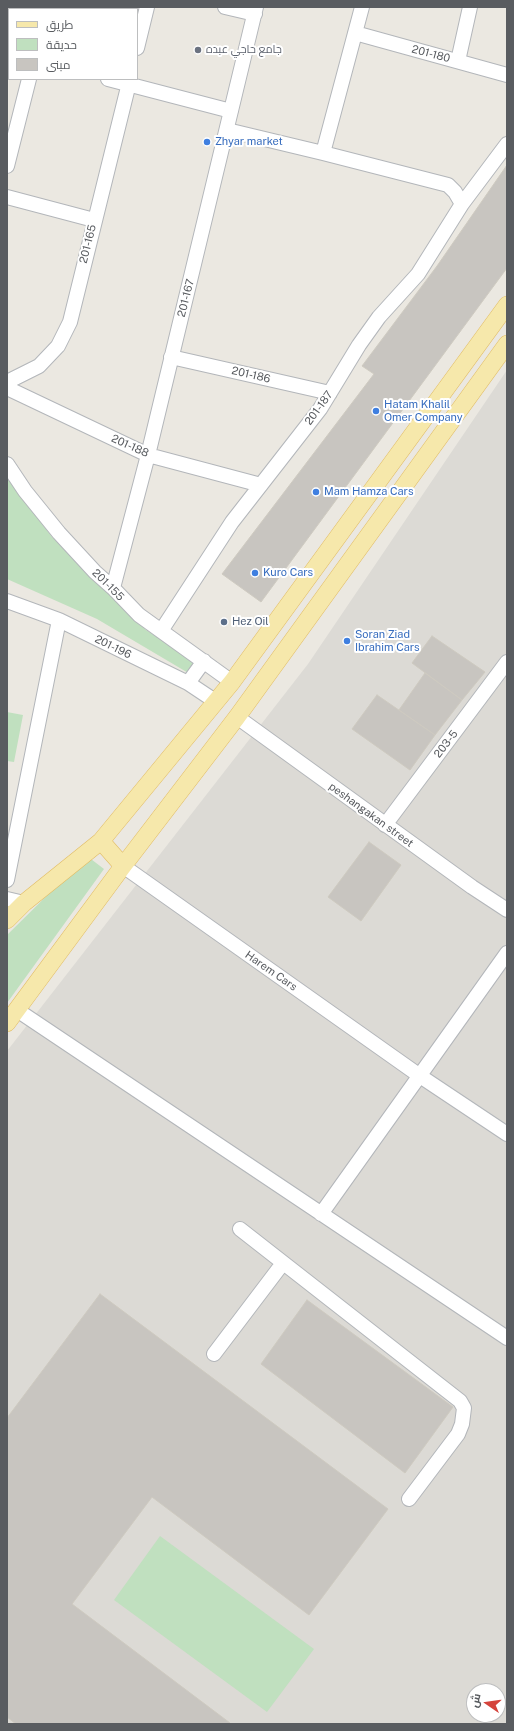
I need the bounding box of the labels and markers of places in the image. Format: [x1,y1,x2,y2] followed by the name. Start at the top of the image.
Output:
[206,43,282,57] place label: جامع حاجي عبده
[193,45,203,55] marker: جامع حاجي عبده
[215,135,283,149] place label: Zhyar market
[202,137,212,147] marker: Zhyar market
[384,398,463,424] place label: Hatam Khalil Omer Company
[371,406,381,416] marker: Hatam Khalil Omer Company
[324,485,413,499] place label: Mam Hamza Cars
[311,487,321,497] marker: Mam Hamza Cars
[263,566,313,580] place label: Kuro Cars
[250,568,260,578] marker: Kuro Cars
[232,615,269,629] place label: Hez Oil
[219,617,229,627] marker: Hez Oil
[355,628,420,654] place label: Soran Ziad Ibrahim Cars
[342,636,352,646] marker: Soran Ziad Ibrahim Cars

